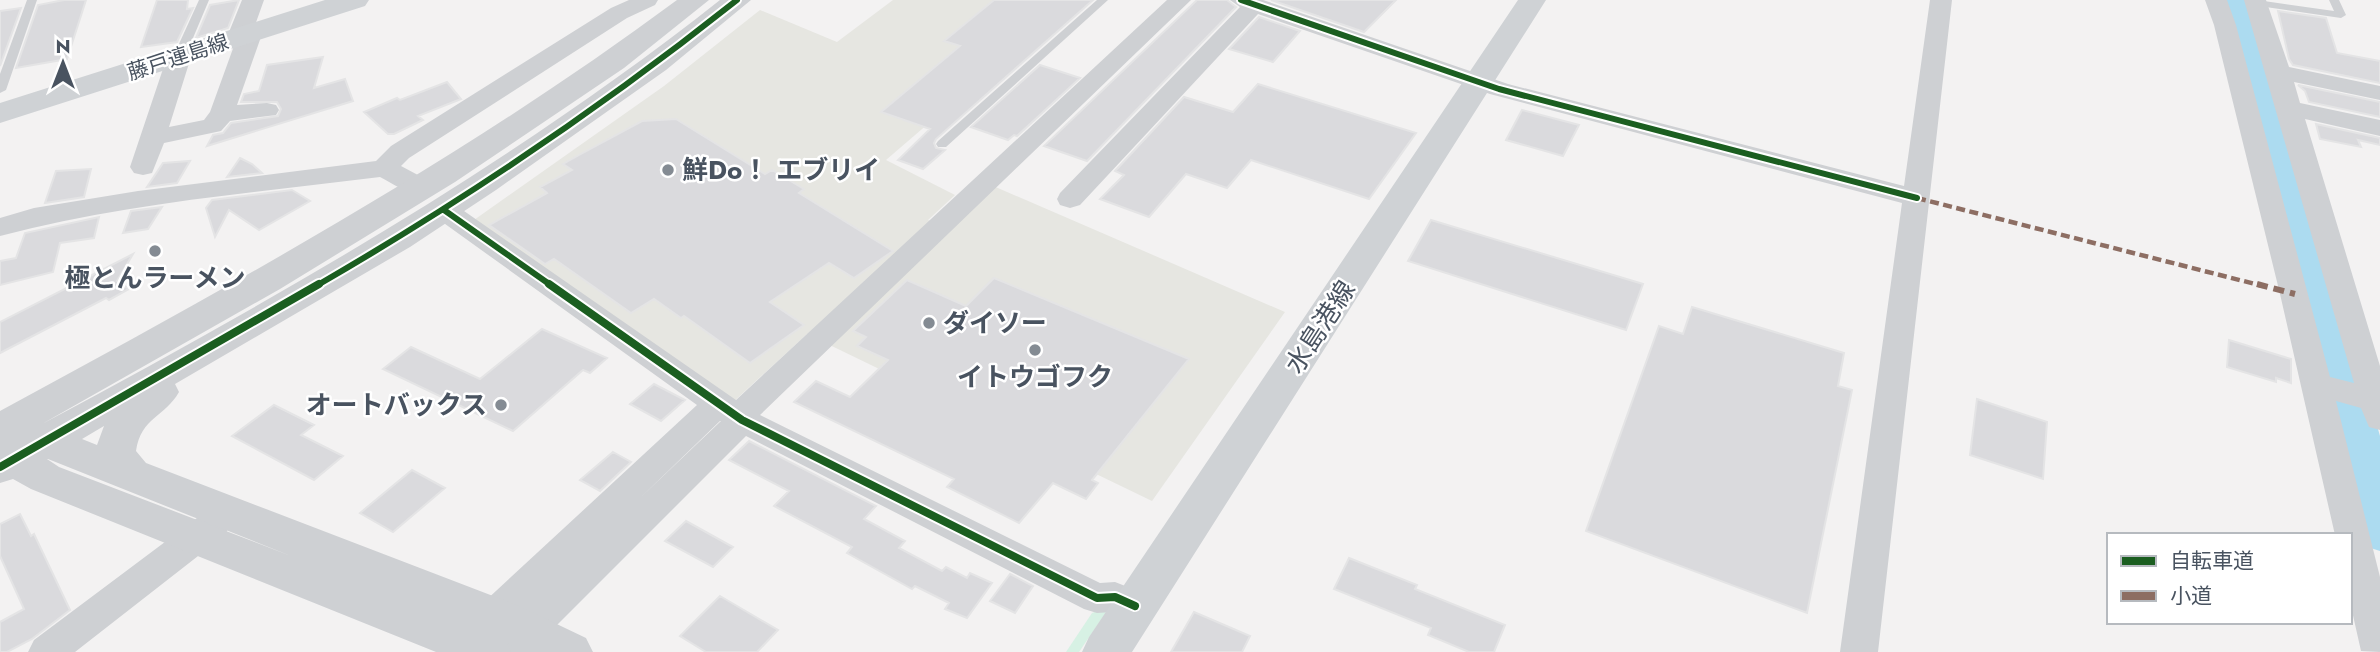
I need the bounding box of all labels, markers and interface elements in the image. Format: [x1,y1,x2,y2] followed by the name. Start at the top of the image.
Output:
[123,27,233,87] street label: 藤戸連島線
[28,28,98,98] north arrow
[55,33,71,60] text: N
[682,151,880,189] place label: 鮮Do！ エブリイ
[660,162,676,178] marker: 鮮Do！ エブリイ
[147,243,163,259] marker: 極とんラーメン
[65,259,245,297] place label: 極とんラーメン
[1276,273,1364,381] street label: 水島港線
[943,304,1047,342] place label: ダイソー
[921,315,937,331] marker: ダイソー
[1027,342,1043,358] marker: イトウゴフク
[957,358,1113,396] place label: イトウゴフク
[306,386,487,424] place label: オートバックス
[493,397,509,413] marker: オートバックス
[2107,533,2352,624] legend
[2170,546,2254,576] text: 自転車道
[2170,581,2212,611] text: 小道

